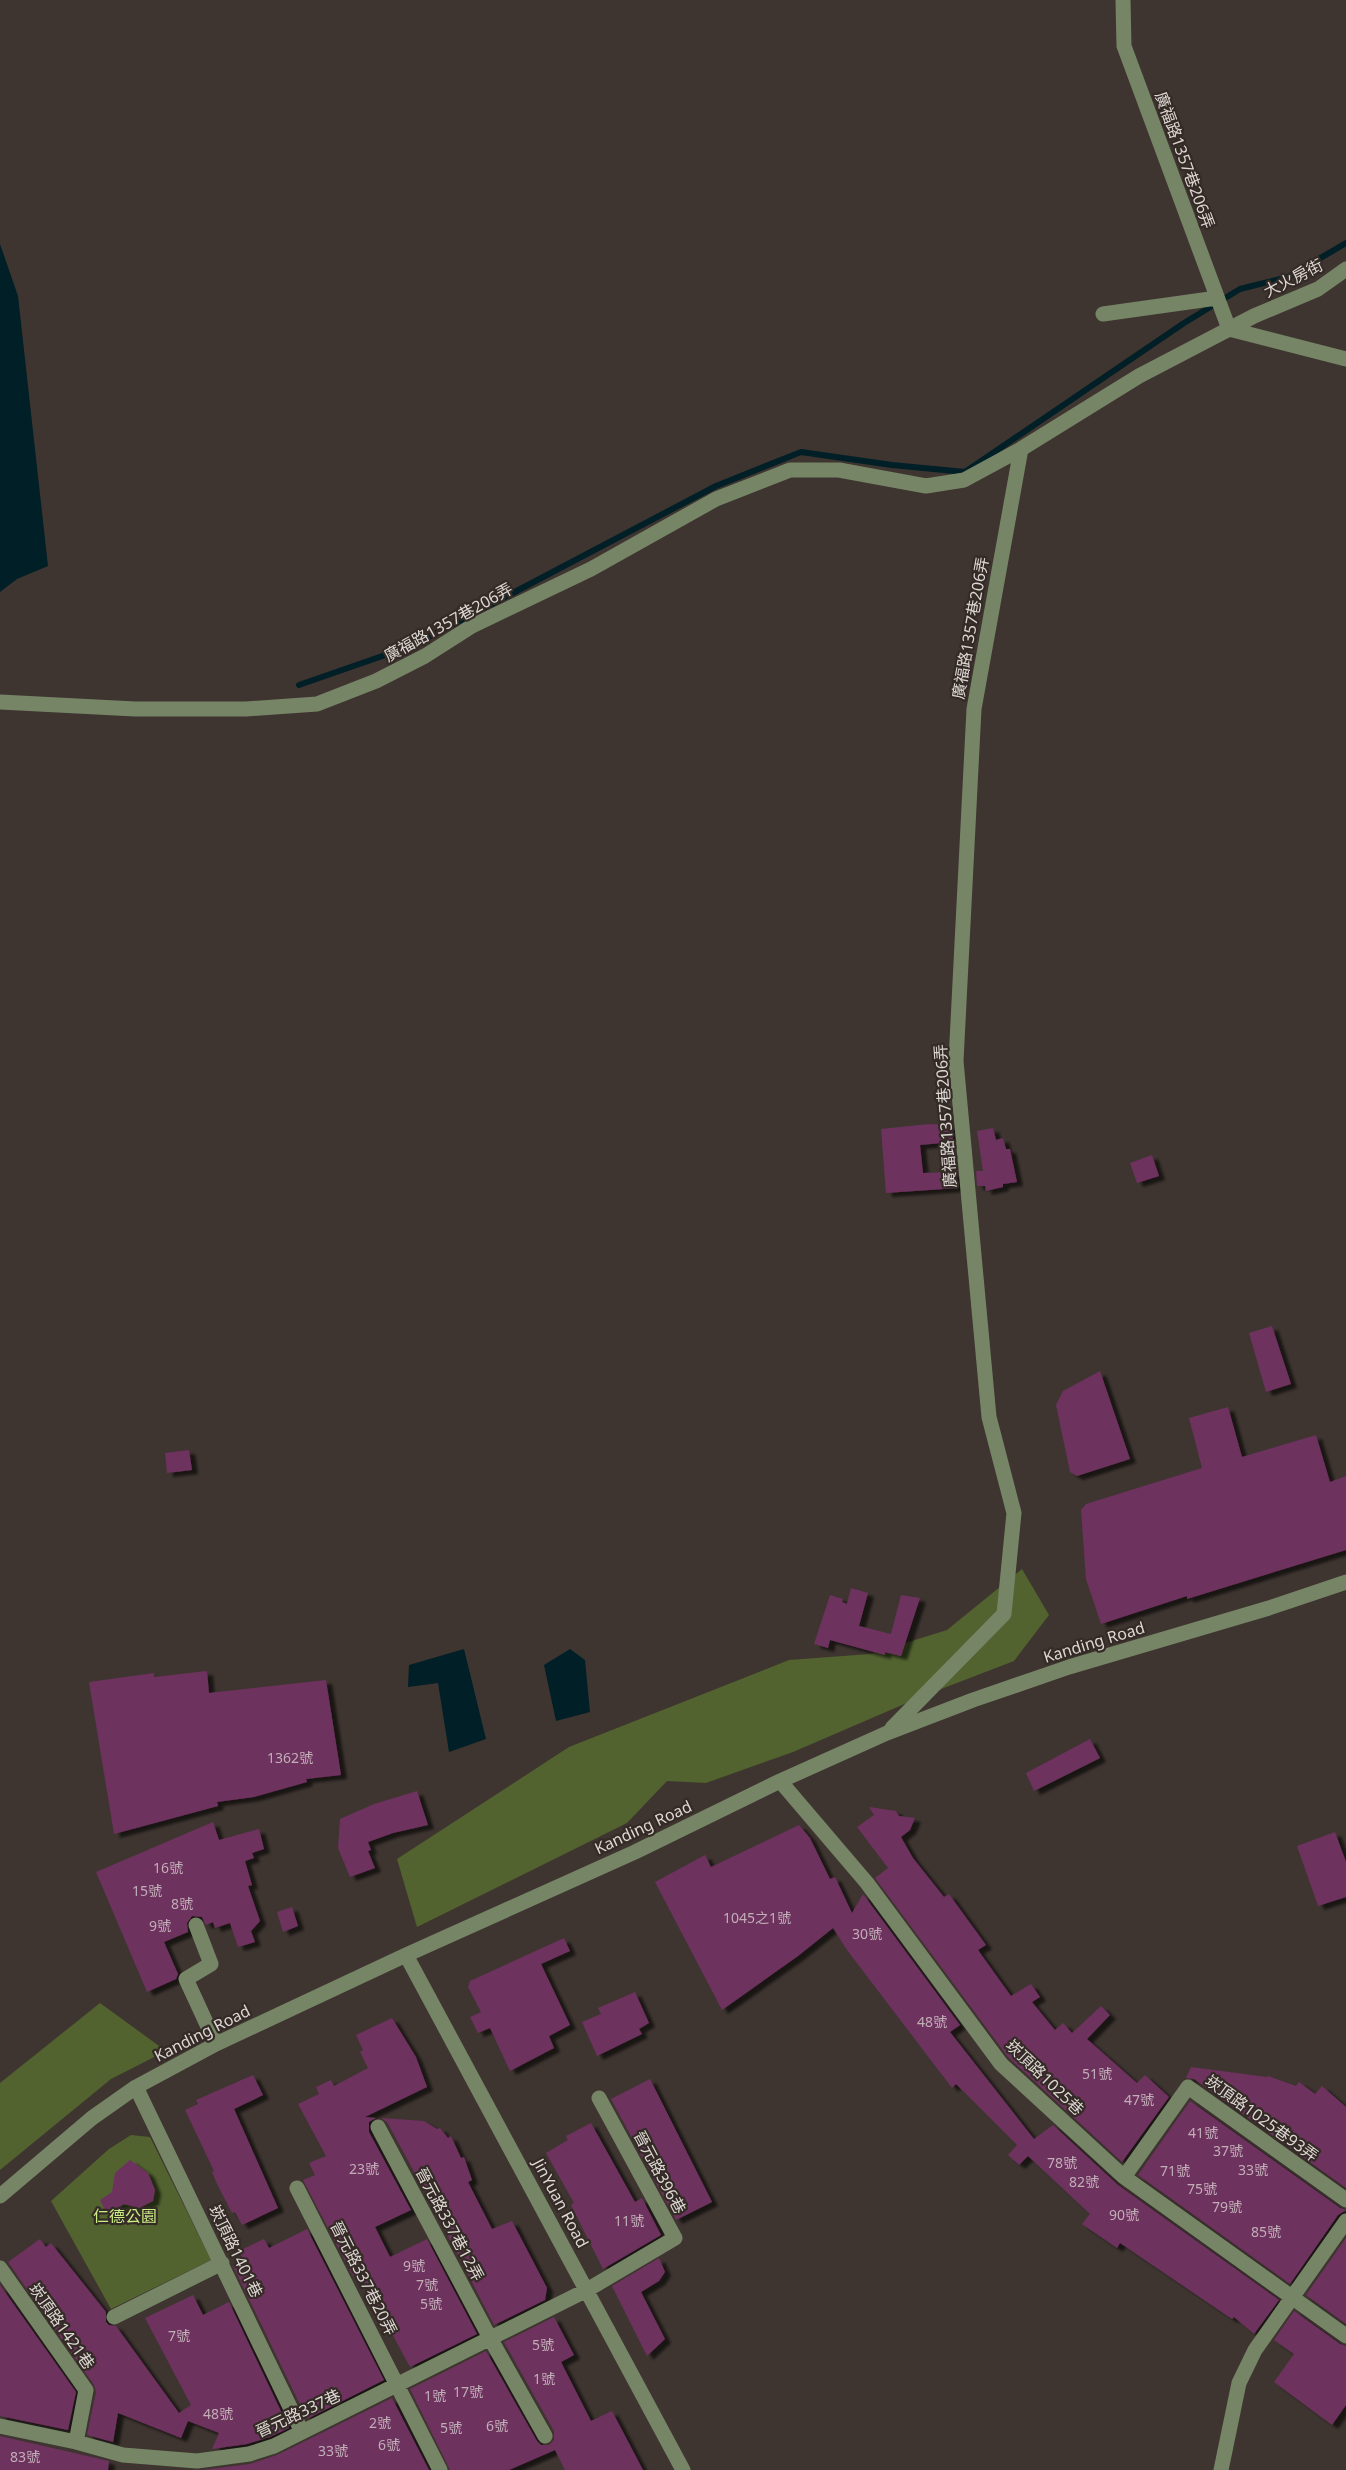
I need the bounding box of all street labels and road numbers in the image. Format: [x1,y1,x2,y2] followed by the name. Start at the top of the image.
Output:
[1150,89,1220,231] street label: 廣福路1357巷206弄
[1259,254,1327,302] street label: 大火房街
[947,555,993,701] street label: 廣福路1357巷206弄
[380,577,516,667] street label: 廣福路1357巷206弄
[929,1043,961,1189] street label: 廣福路1357巷206弄
[1041,1616,1147,1668] street label: Kanding Road
[591,1795,695,1859] street label: Kanding Road
[150,1999,254,2067] street label: Kanding Road
[1001,2034,1089,2120] street label: 崁頂路1025巷
[1201,2069,1323,2167] street label: 崁頂路1025巷93弄
[629,2126,691,2218] street label: 晉元路396巷
[527,2153,594,2252] street label: JinYuan Road
[411,2163,489,2285] street label: 晉元路337巷12弄
[204,2201,268,2301] street label: 崁頂路1401巷
[326,2217,402,2339] street label: 晉元路337巷20弄
[24,2278,100,2374] street label: 崁頂路1421巷
[252,2384,344,2442] street label: 晉元路337巷

